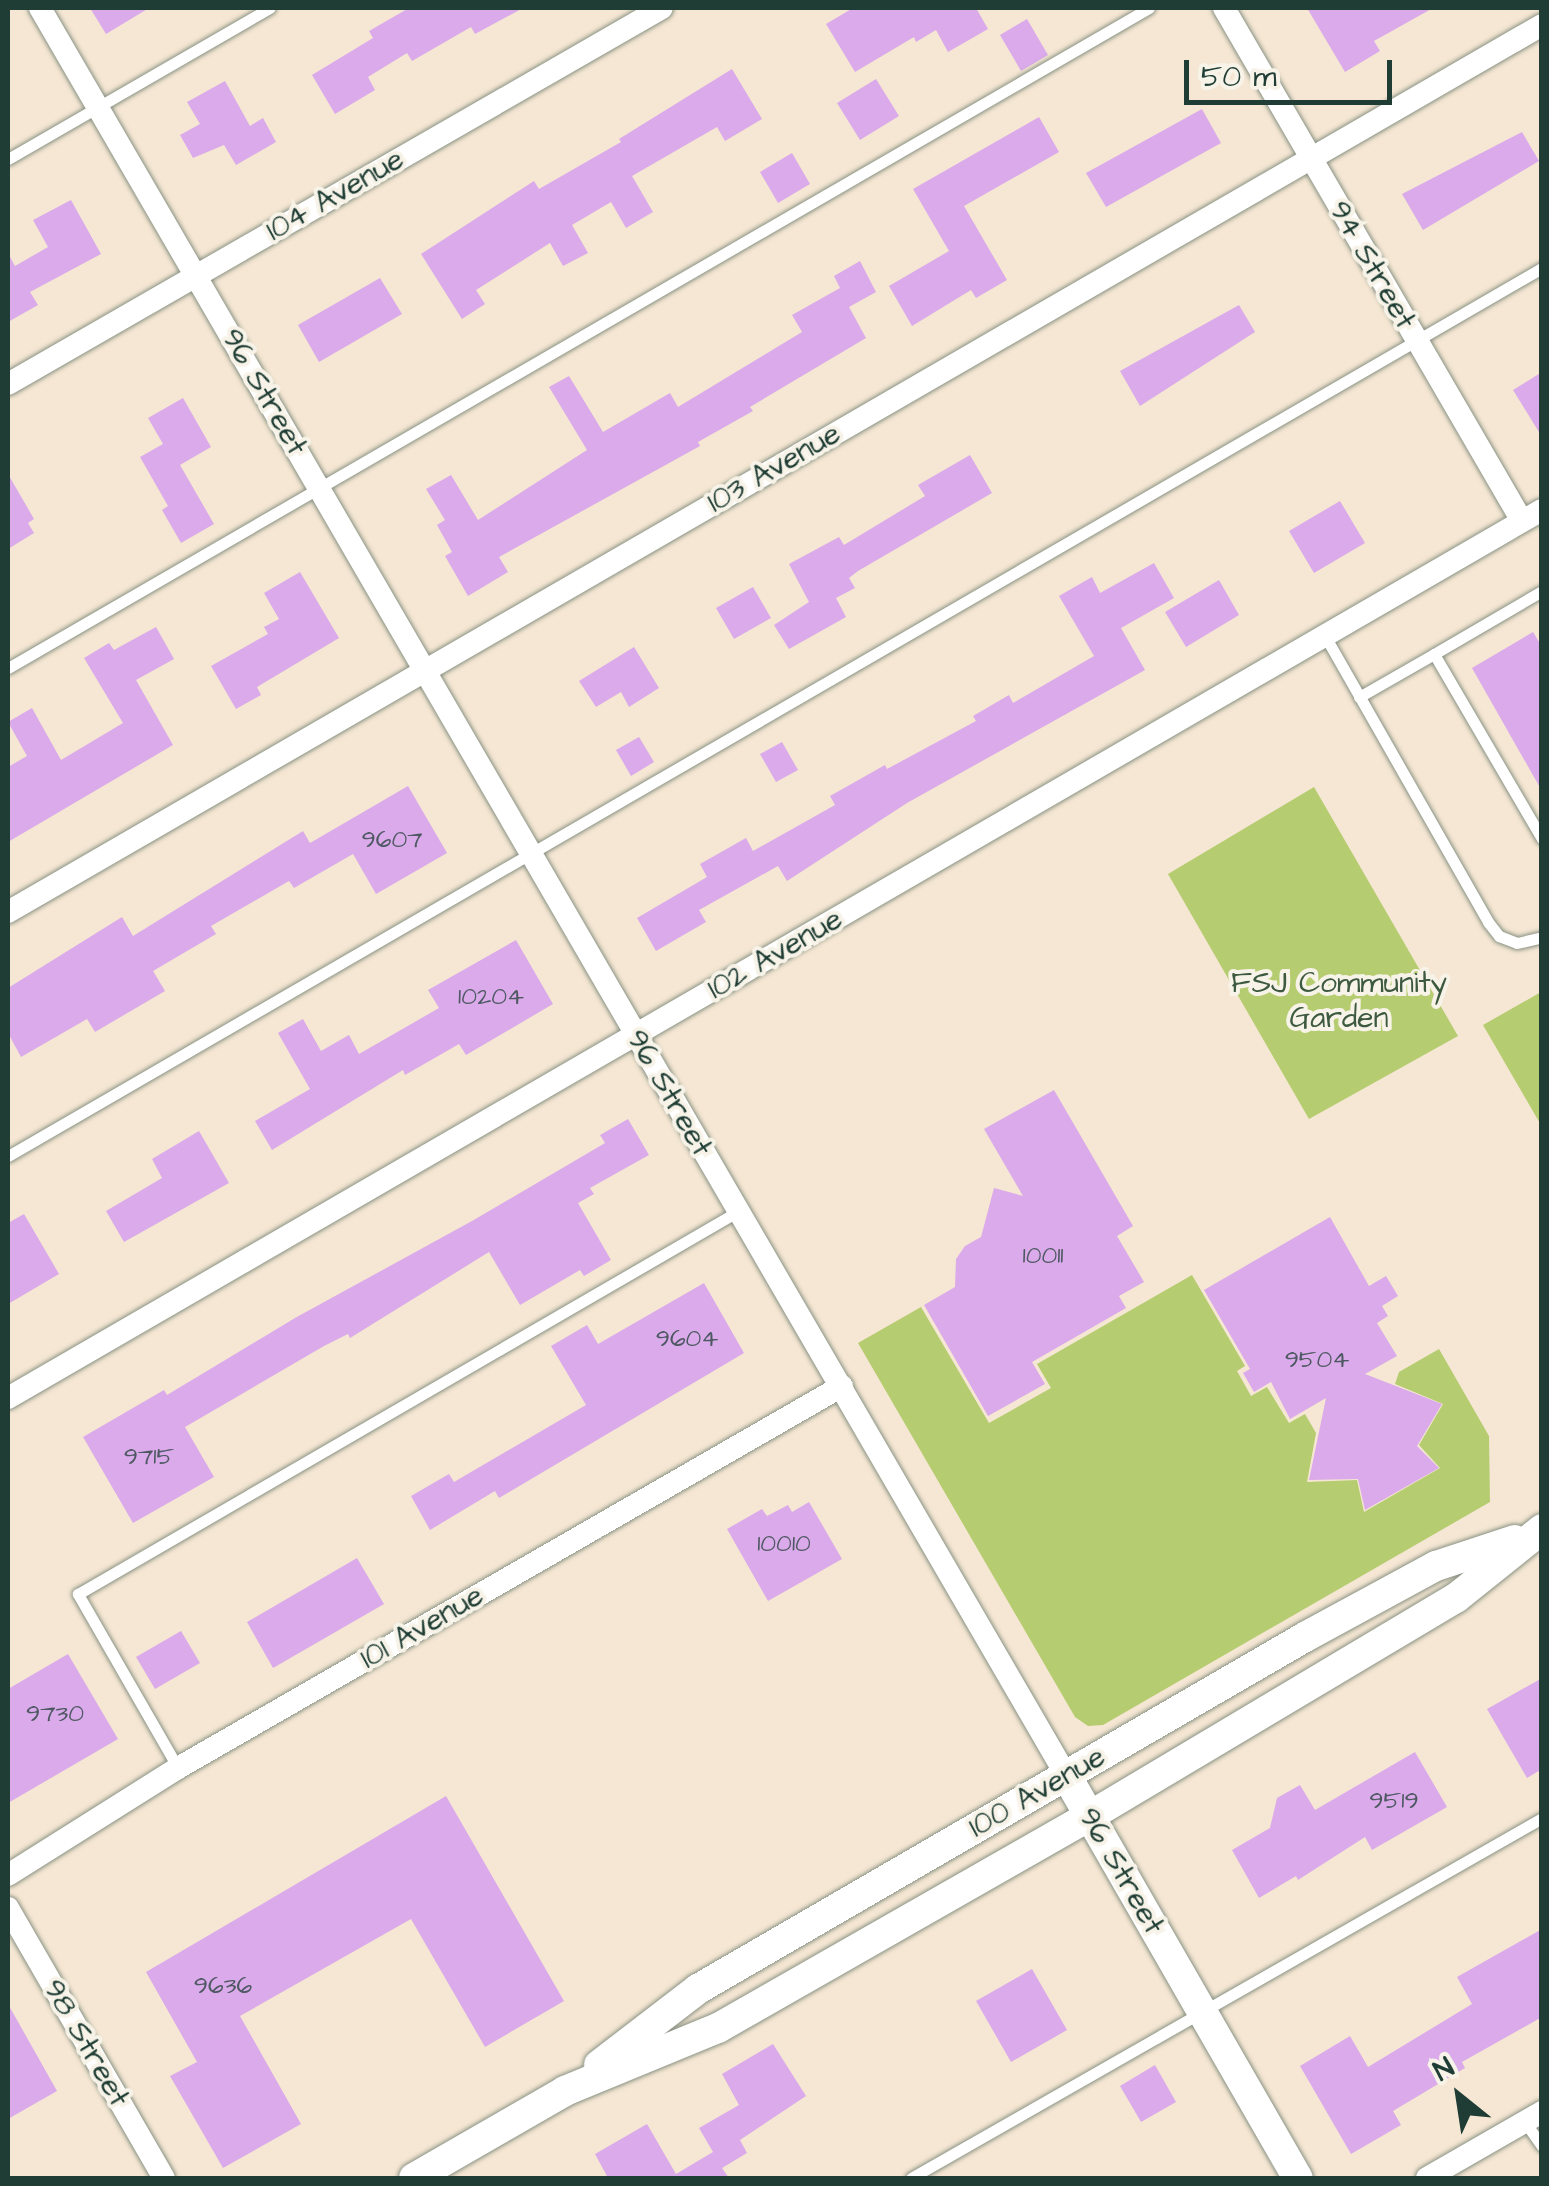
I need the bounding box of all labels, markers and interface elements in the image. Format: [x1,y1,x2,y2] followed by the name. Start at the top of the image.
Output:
[1189,40,1396,102] scale bar
[1201,56,1277,98] text: 50 m
[260,141,410,249] street label: 104 Avenue
[1321,194,1423,336] street label: 94 Street
[213,322,315,462] street label: 96 Street
[701,416,847,520] street label: 103 Avenue
[361,825,423,855] house number: 9607
[701,901,849,1007] street label: 102 Avenue
[1231,965,1447,1036] park label: FSJ Community Garden
[458,982,524,1012] house number: 10204
[618,1023,720,1163] street label: 96 Street
[1022,1241,1064,1271] house number: 10011
[656,1324,718,1354] house number: 9604
[1285,1345,1349,1375] house number: 9504
[124,1442,174,1472] house number: 9715
[757,1529,811,1559] house number: 10010
[354,1577,490,1677] street label: 101 Avenue
[26,1699,84,1729] house number: 9730
[963,1739,1111,1845] street label: 100 Avenue
[1369,1786,1419,1816] house number: 9519
[1070,1801,1172,1941] street label: 96 Street
[194,1971,252,2001] house number: 9636
[35,1973,137,2113] street label: 98 Street
[1409,2046,1509,2146] north arrow
[1426,2048,1461,2091] text: N

